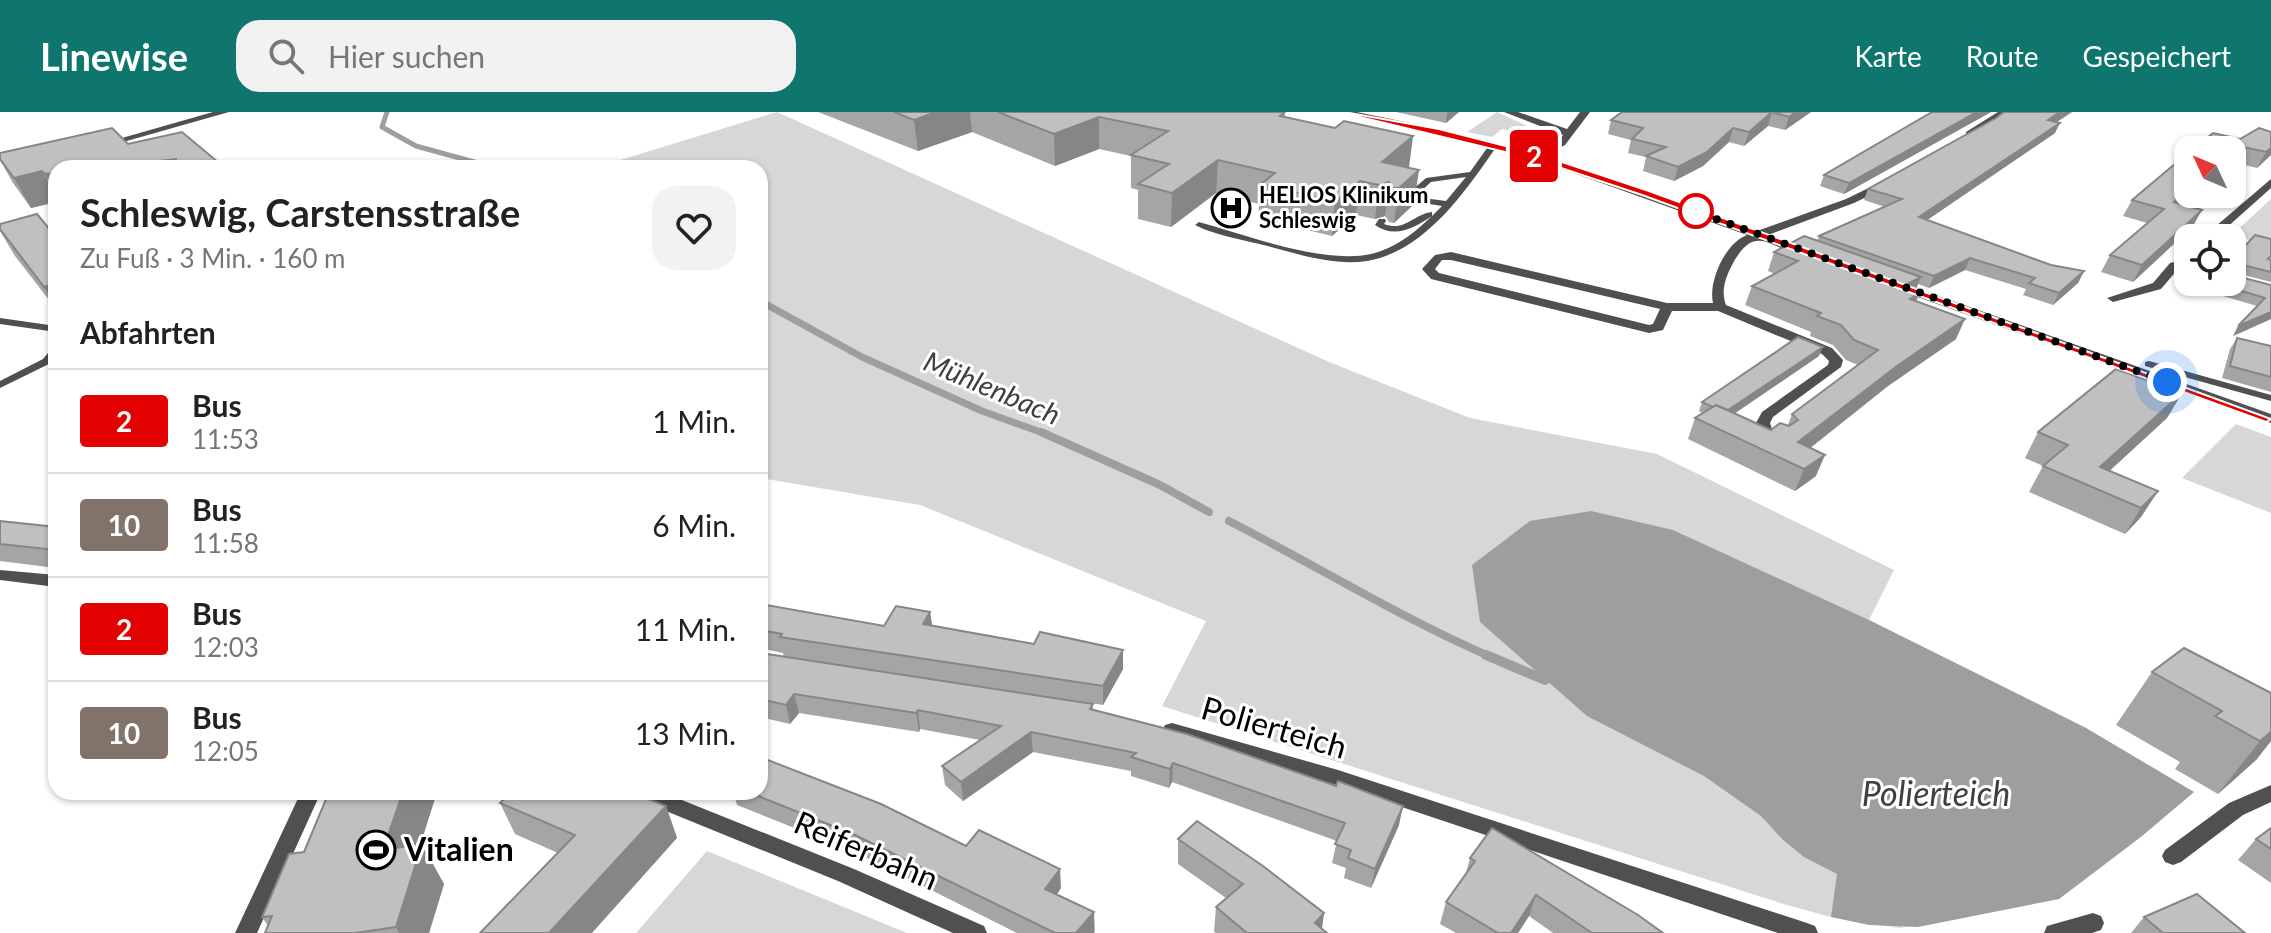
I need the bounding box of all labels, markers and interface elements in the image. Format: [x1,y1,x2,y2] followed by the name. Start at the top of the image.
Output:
[236,20,796,92] search box
[40,33,188,79] text: Linewise
[264,34,308,78] icon: search
[328,38,485,74] text: Hier suchen
[1854,39,1922,73] text: Karte
[1966,39,2039,73] text: Route
[2083,39,2231,73] text: Gespeichert
[1508,130,1560,182] line badge: 2
[2174,136,2246,208] north arrow
[2174,136,2246,296] map controls
[1526,139,1542,173] text: 2
[1259,181,1428,233] place label: HELIOS Klinikum Schleswig
[652,186,736,270] button: heart
[1210,187,1252,229] hospital icon: HELIOS Klinikum Schleswig
[80,189,520,235] text: Schleswig, Carstensstraße
[1679,194,1713,228] unlabelled marker
[2174,224,2246,296] button: locate
[80,242,346,274] text: Zu Fuß · 3 Min. · 160 m
[80,314,216,350] text: Abfahrten
[919,343,1066,431] water label: Mühlenbach
[2147,362,2187,402] your location
[192,387,242,423] text: Bus
[652,403,736,439] text: 1 Min.
[116,404,132,438] text: 2
[192,423,259,455] text: 11:53
[192,491,242,527] text: Bus
[652,507,736,543] text: 6 Min.
[108,508,140,542] text: 10
[192,527,259,559] text: 11:58
[192,595,242,631] text: Bus
[635,611,736,647] text: 11 Min.
[116,612,132,646] text: 2
[192,631,259,663] text: 12:03
[1197,687,1352,766] street label: Polierteich
[192,699,242,735] text: Bus
[635,715,736,751] text: 13 Min.
[108,716,140,750] text: 10
[192,735,259,767] text: 12:05
[1862,772,2010,813] water label: Polierteich
[789,802,944,897] street label: Reiferbahn
[355,829,397,871] sports icon: Vitalien
[403,829,514,868] place label: Vitalien

